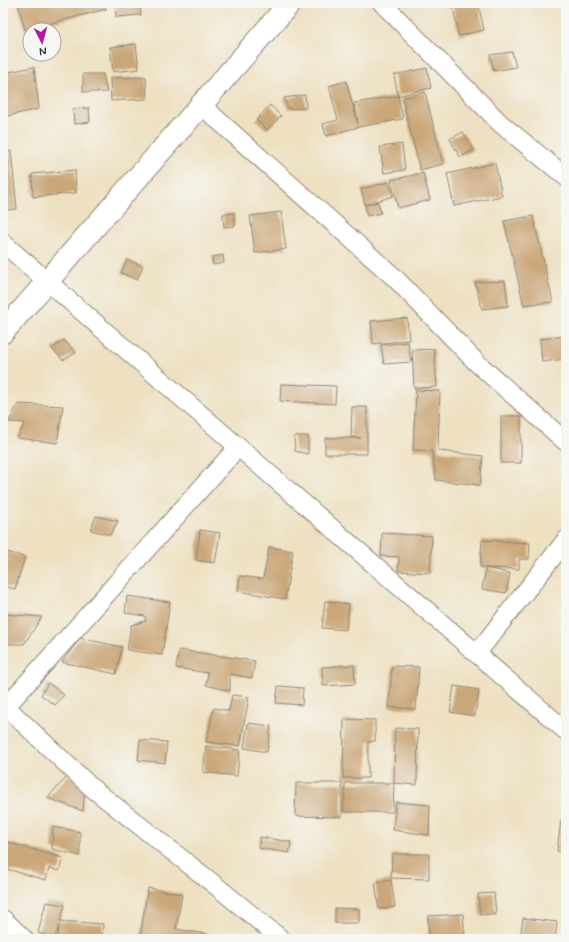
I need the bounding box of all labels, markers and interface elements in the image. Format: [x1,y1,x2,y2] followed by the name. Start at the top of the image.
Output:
[22,22,62,62] north arrow
[39,44,47,58] text: N

